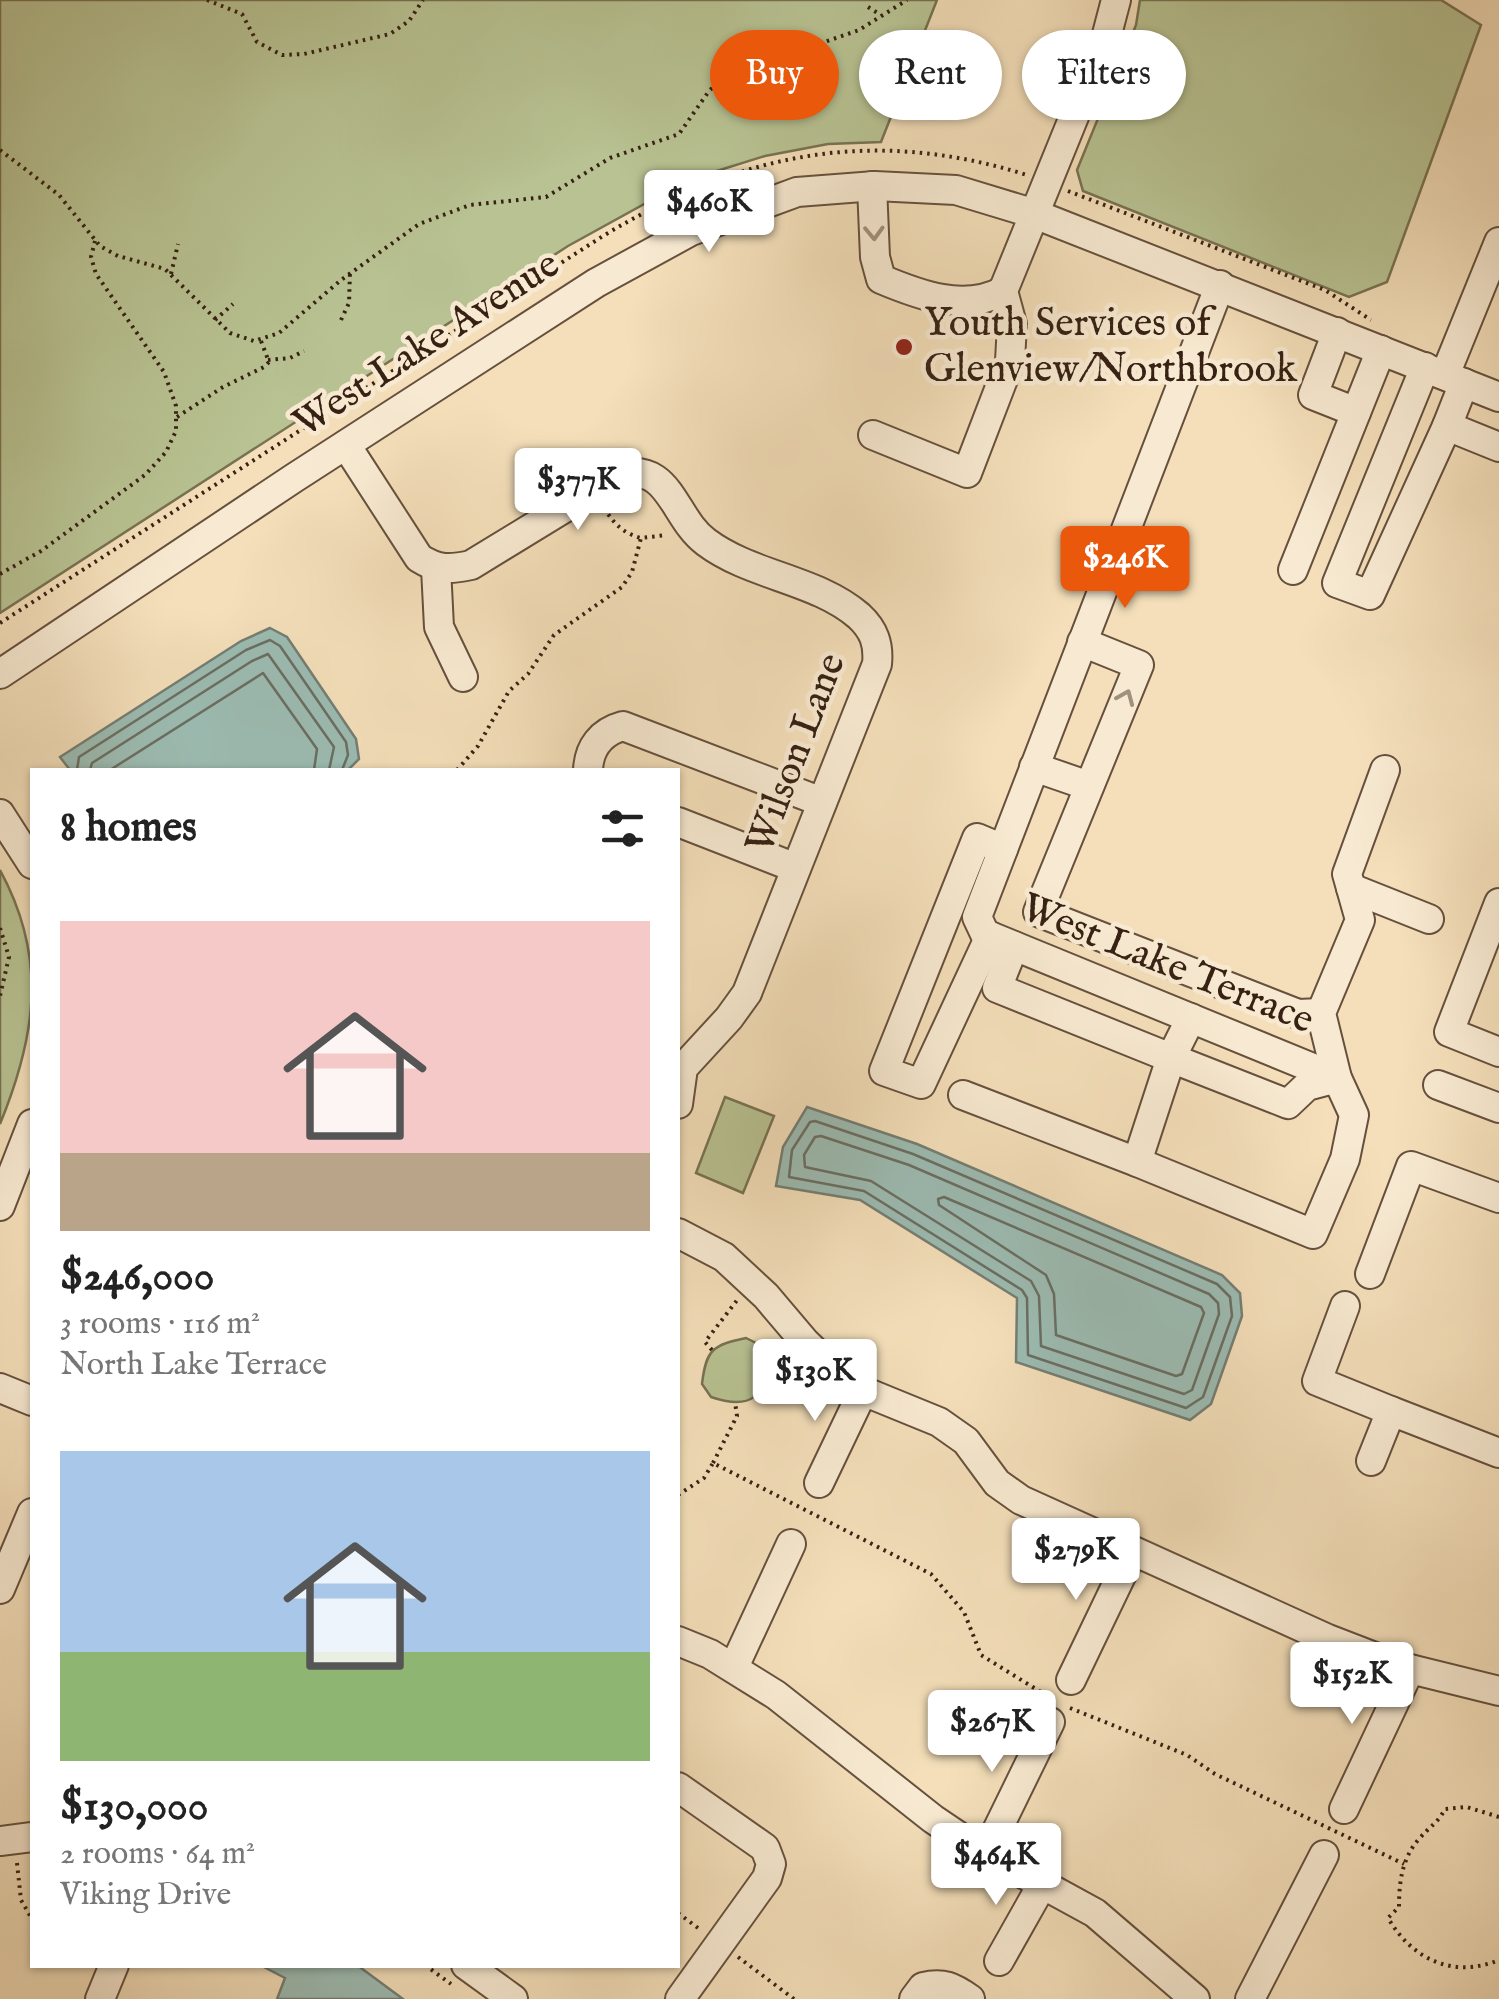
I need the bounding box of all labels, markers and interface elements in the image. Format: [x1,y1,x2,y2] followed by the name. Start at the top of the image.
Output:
[710,30,839,120] chip: Buy
[859,30,1002,120] chip: Rent
[1022,30,1186,120] chip: Filters
[639,170,779,255] pin: $460K
[666,182,752,223] text: $460K
[863,225,884,241] one-way arrow
[284,240,570,450] street label: West Lake Avenue
[924,299,1298,396] place label: Youth Services of Glenview/Northbrook
[893,336,915,358] marker: Youth Services of Glenview/Northbrook
[508,448,648,533] pin: $377K
[537,460,619,501] text: $377K
[1055,526,1195,611] pin: $246K
[1082,538,1168,579] text: $246K
[735,646,859,862] street label: Wilson Lane
[1114,689,1134,707] one-way arrow
[595,801,650,856] icon: filters
[60,802,197,855] text: 8 homes
[1013,883,1321,1047] street label: West Lake Terrace
[265,986,445,1166] icon: home
[60,1251,214,1304] text: $246,000
[60,1304,260,1345] text: 3 rooms · 116 m²
[745,1339,885,1424] pin: $130K
[60,1345,327,1386] text: North Lake Terrace
[775,1351,855,1392] text: $130K
[265,1516,445,1696] icon: home
[1006,1518,1146,1603] pin: $279K
[1034,1530,1118,1571] text: $279K
[1282,1642,1422,1727] pin: $152K
[1312,1654,1392,1695] text: $152K
[922,1690,1062,1775] pin: $267K
[950,1702,1034,1743] text: $267K
[60,1781,208,1834] text: $130,000
[926,1823,1066,1908] pin: $464K
[60,1834,255,1875] text: 2 rooms · 64 m²
[953,1835,1039,1876] text: $464K
[60,1875,231,1916] text: Viking Drive

